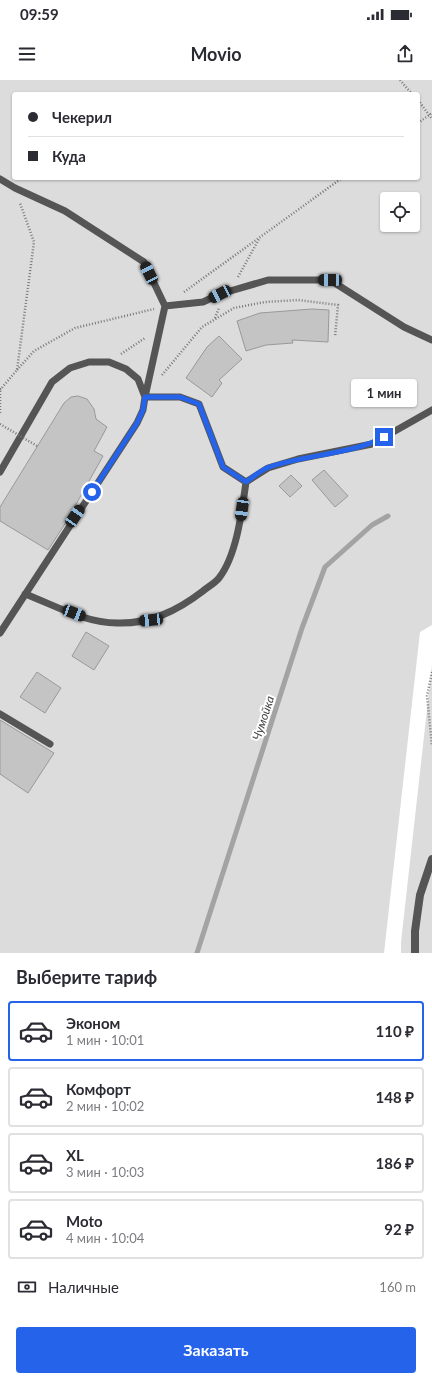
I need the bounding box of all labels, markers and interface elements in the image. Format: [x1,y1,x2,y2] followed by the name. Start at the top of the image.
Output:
[20,5,59,23] text: 09:59
[16,43,38,65] icon: menu
[190,43,242,65] text: Movio
[394,43,416,65] icon: share
[52,108,112,126] text: Чекерил
[52,147,86,165] text: Куда
[380,192,420,232] map controls
[380,192,420,232] button: locate
[138,260,160,286] car
[318,274,342,286] car
[207,283,233,305] car
[351,379,417,407] callout: 1 мин
[367,385,402,401] text: 1 мин
[375,428,393,446] route end
[83,483,101,501] route start
[234,496,250,522] car
[63,503,87,529] car
[61,603,87,623] car
[139,613,163,627] car
[249,694,277,742] water label: Чумойка
[16,966,157,988] text: Выберите тариф
[18,1013,54,1049] icon: car
[66,1014,120,1032] text: Эконом
[376,1022,414,1040] text: 110 ₽
[66,1032,144,1048] text: 1 мин · 10:01
[18,1079,54,1115] icon: car
[66,1080,131,1098] text: Комфорт
[376,1088,414,1106] text: 148 ₽
[66,1098,144,1114] text: 2 мин · 10:02
[18,1145,54,1181] icon: car
[66,1146,84,1164] text: XL
[376,1154,414,1172] text: 186 ₽
[66,1164,144,1180] text: 3 мин · 10:03
[18,1211,54,1247] icon: car
[66,1212,103,1230] text: Moto
[384,1220,414,1238] text: 92 ₽
[66,1230,144,1246] text: 4 мин · 10:04
[16,1276,38,1298] icon: cash
[48,1278,119,1296] text: Наличные
[379,1279,416,1295] text: 160 m
[16,1327,416,1373] button: Заказать

